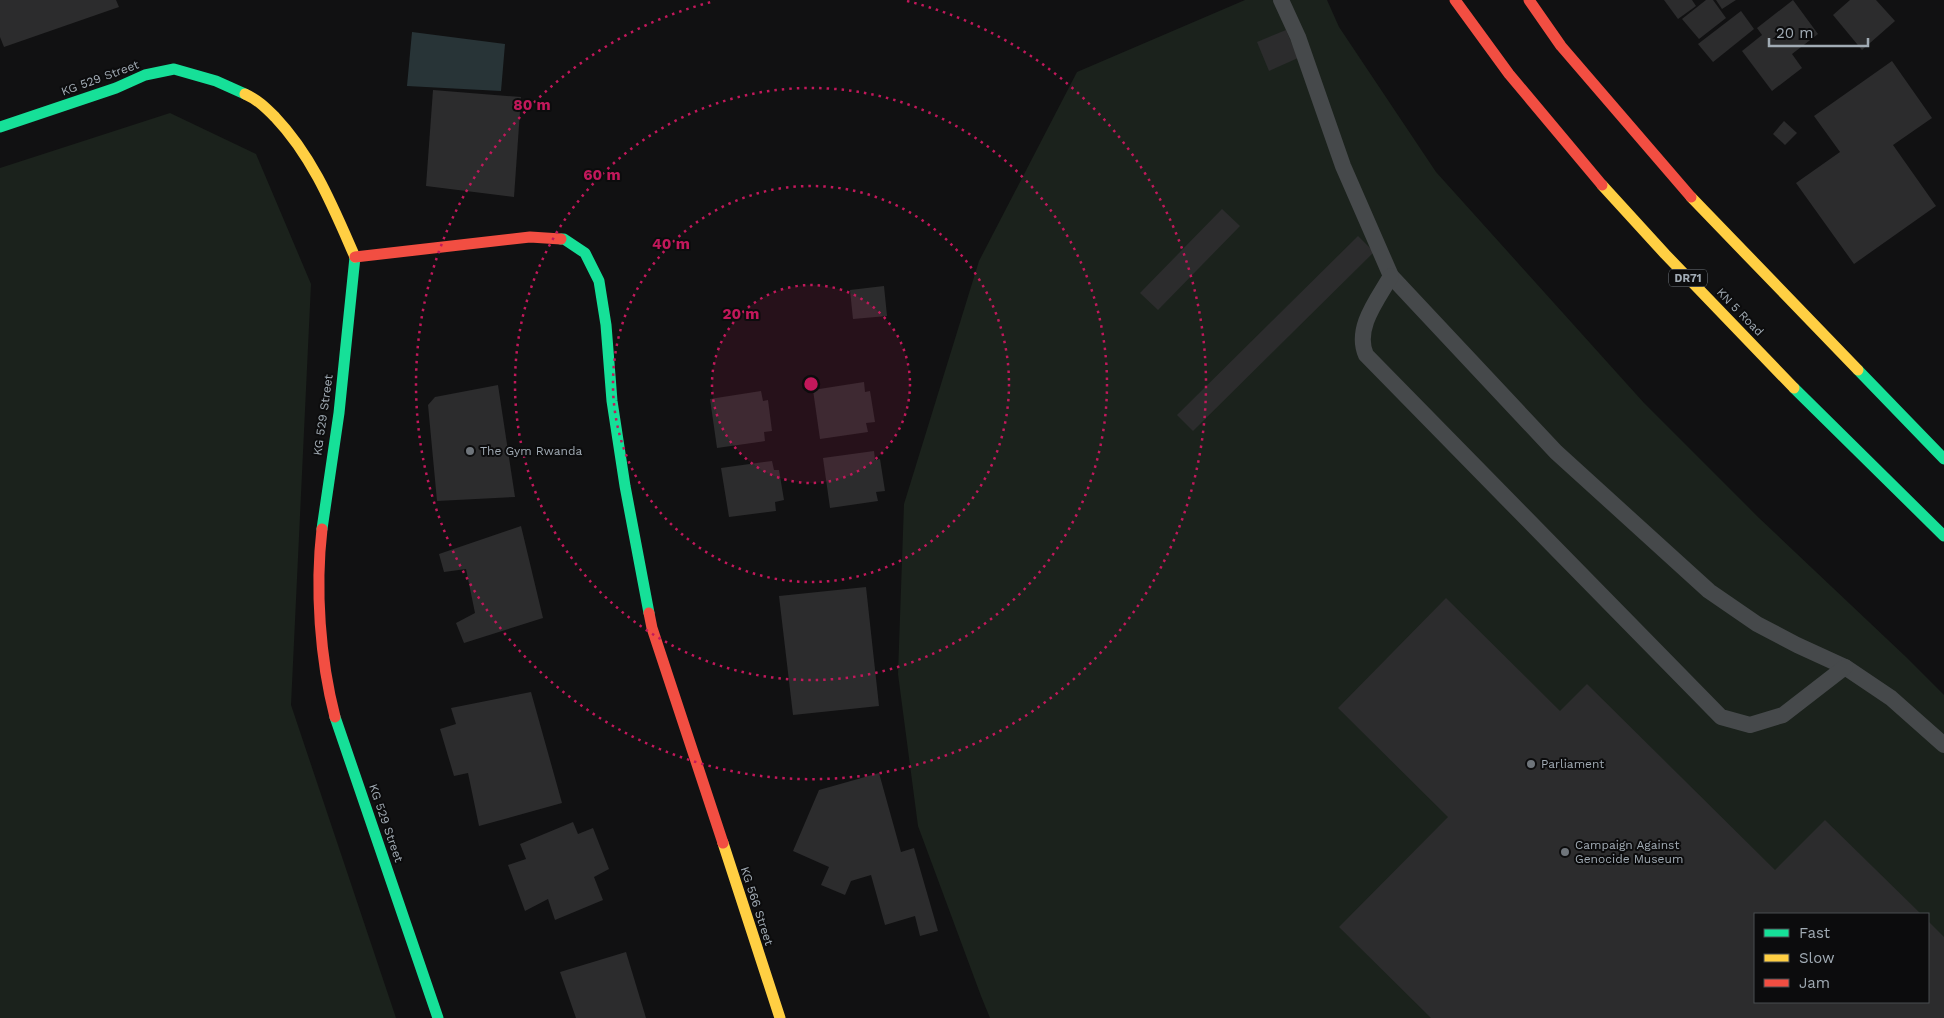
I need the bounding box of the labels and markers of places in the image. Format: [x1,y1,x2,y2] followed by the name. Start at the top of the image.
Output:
[802,375,820,393] centre of rings
[480,444,582,458] place label: The Gym Rwanda
[464,445,476,457] marker: The Gym Rwanda
[1541,757,1604,771] place label: Parliament
[1525,758,1537,770] marker: Parliament
[1575,838,1683,866] place label: Campaign Against Genocide Museum
[1559,846,1571,858] marker: Campaign Against Genocide Museum

